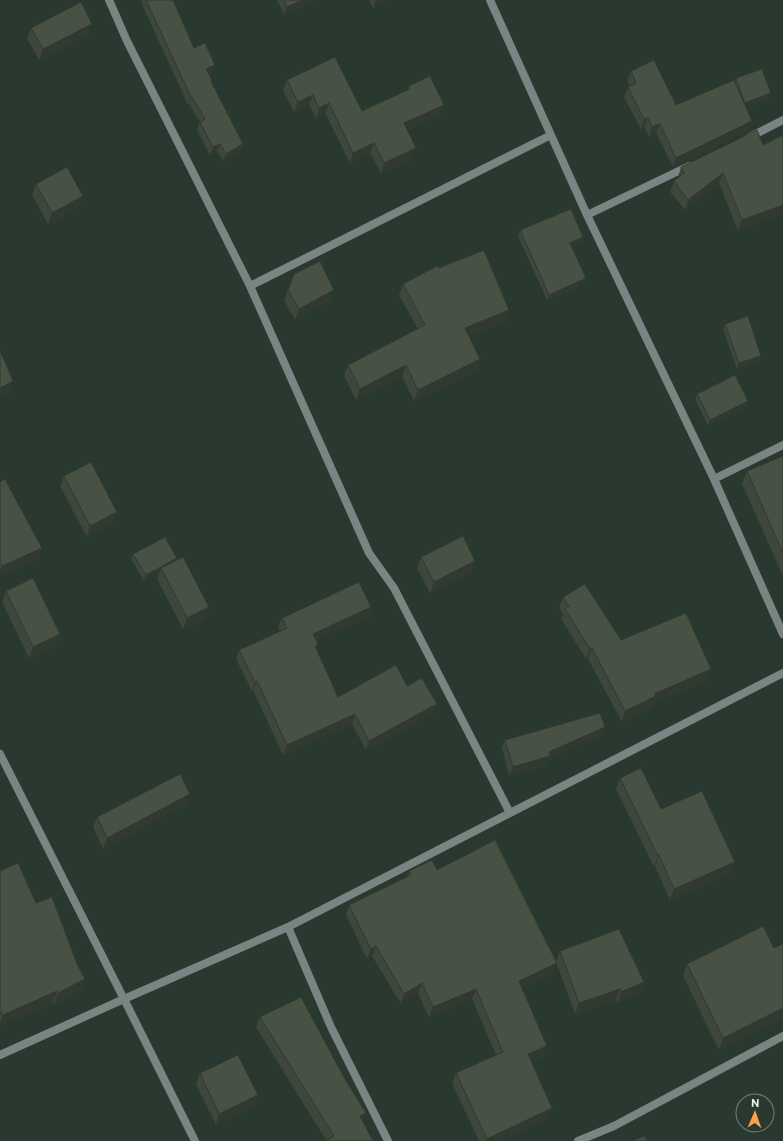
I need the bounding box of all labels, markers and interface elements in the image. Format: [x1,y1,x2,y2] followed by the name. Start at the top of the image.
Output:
[735,1093,775,1133] north arrow
[751,1096,760,1109] text: N

